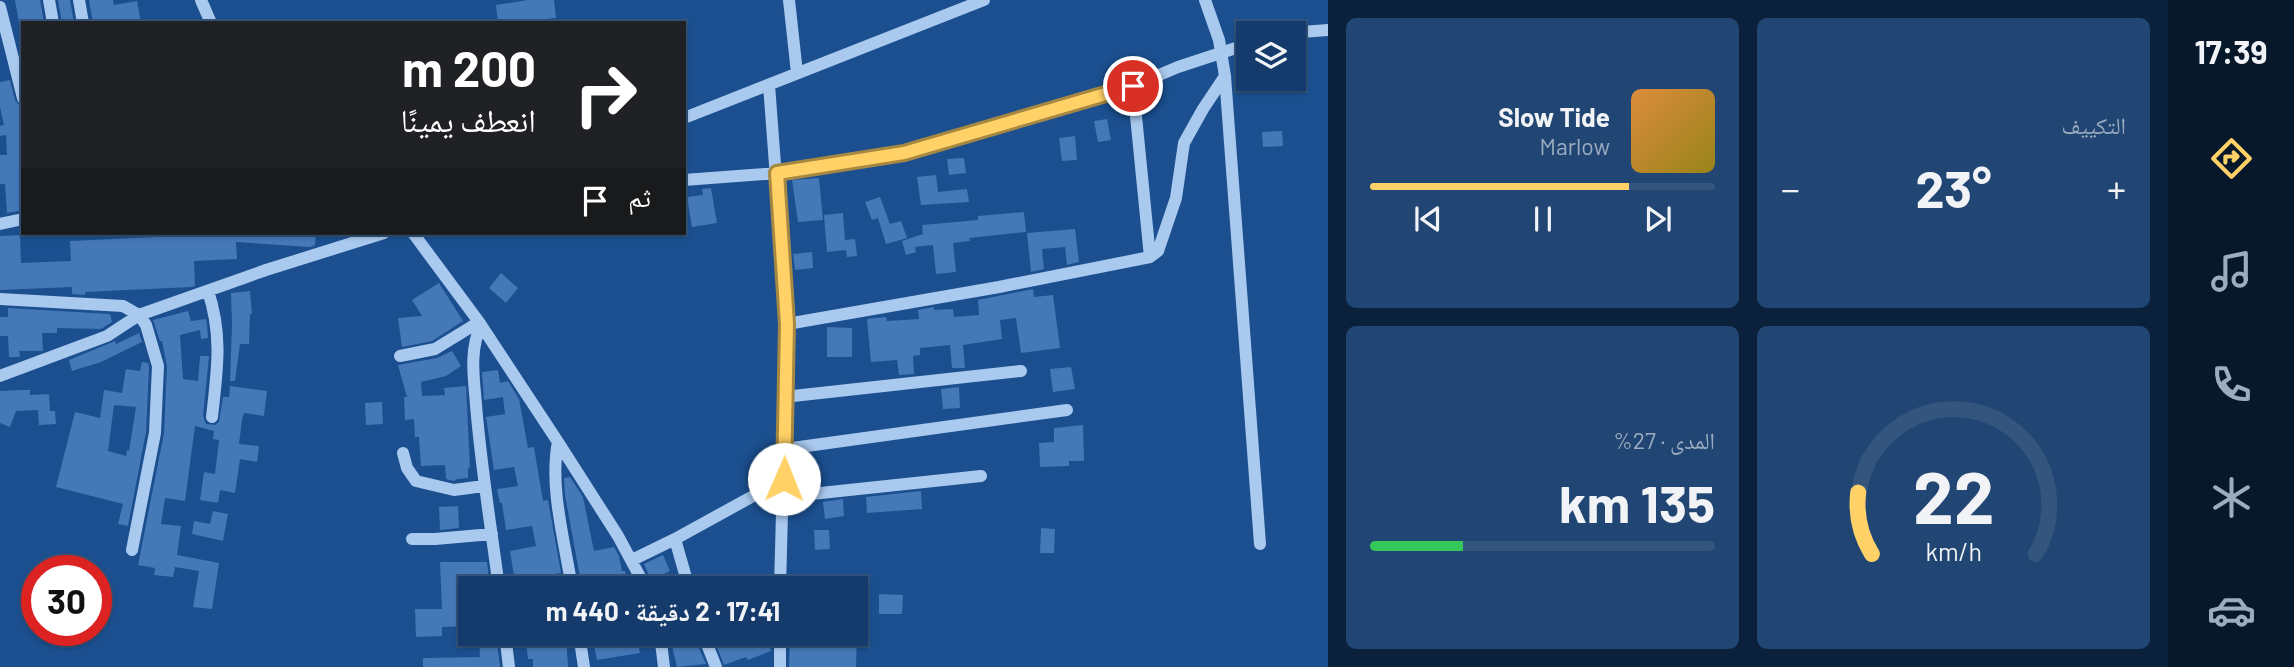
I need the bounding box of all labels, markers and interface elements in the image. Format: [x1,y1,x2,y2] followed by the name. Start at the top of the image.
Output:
[1236,21,1306,91] map controls
[1236,21,1306,91] button: layers
[2194,32,2268,70] text: 17:39
[402,38,536,97] text: 200 m
[560,49,651,140] icon: right
[1103,56,1163,116] pin
[1114,67,1152,105] icon: arrive
[401,100,536,138] text: انعطف يمينًا
[1498,101,1610,132] text: Slow Tide
[2061,111,2126,139] text: التكييف
[1539,132,1610,160] text: Marlow
[2207,134,2256,183] icon: directions
[1915,156,1992,218] text: 23°
[1781,165,1800,211] text: −
[2107,165,2126,211] text: +
[628,181,651,212] text: ثم
[576,182,614,220] icon: arrive
[1409,200,1447,238] icon: previous
[1524,200,1562,238] icon: pause
[1639,200,1677,238] icon: next
[2207,247,2256,296] icon: music
[2207,360,2256,409] icon: phone
[1613,426,1715,454] text: المدى · 27%
[747,442,821,516] position arrow
[1913,451,1994,539] text: 22
[1559,471,1715,533] text: 135 km
[2207,473,2256,522] icon: climate
[1925,535,1982,565] text: km/h
[21,555,112,646] speed limit sign: 30
[2207,586,2256,635] icon: car
[546,595,780,626] text: 17:41 · 2 دقيقة · 440 m

